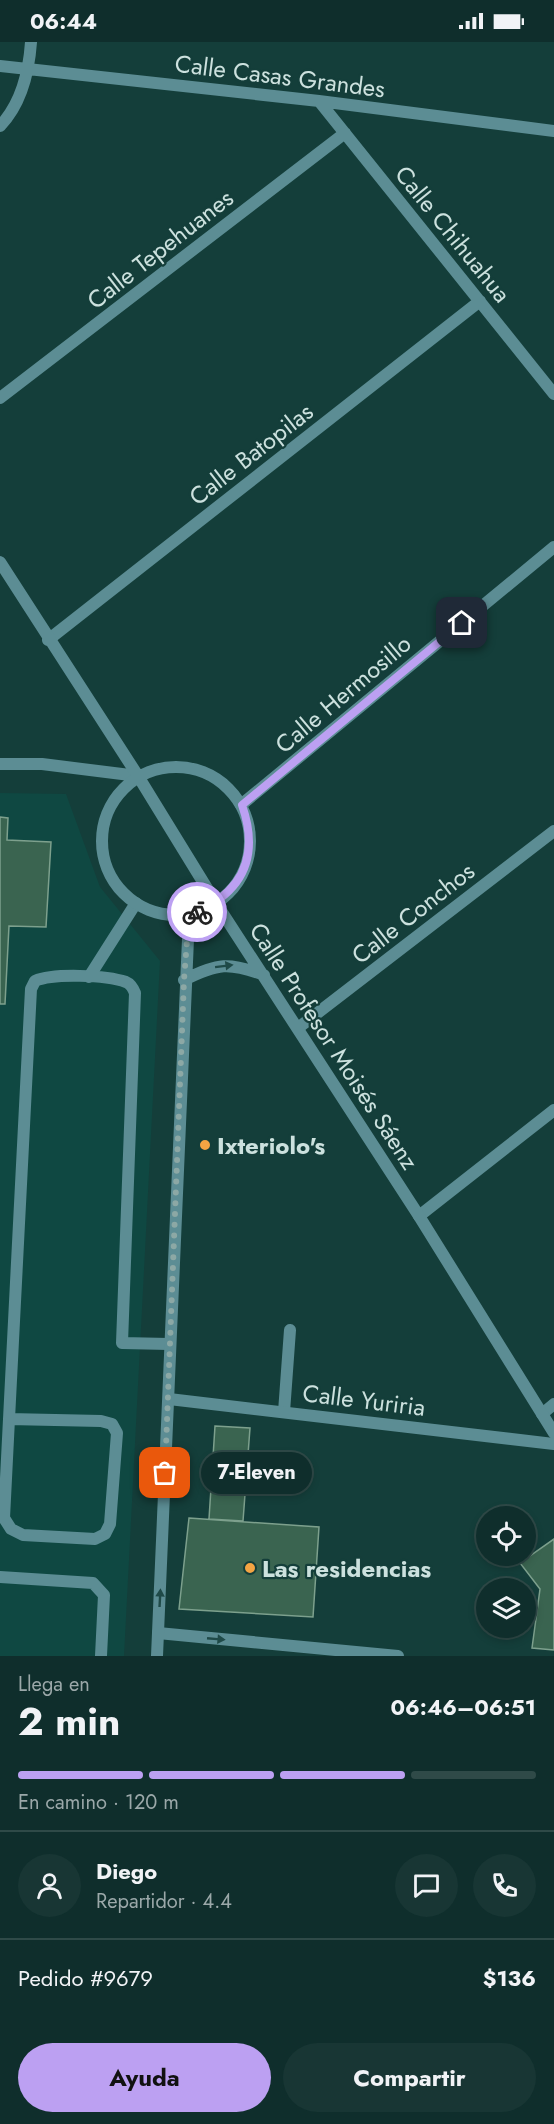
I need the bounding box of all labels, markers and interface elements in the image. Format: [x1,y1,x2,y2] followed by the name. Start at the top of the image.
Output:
[30,5,97,37] text: 06:44
[173,46,387,106] street label: Calle Casas Grandes
[387,158,519,310] street label: Calle Chihuahua
[79,181,241,317] street label: Calle Tepehuanes
[182,394,320,514] street label: Calle Batopilas
[436,597,487,648] pin
[445,606,478,639] icon: home
[267,627,419,761] street label: Calle Hermosillo
[344,854,482,972] street label: Calle Conchos
[167,882,227,942] courier
[181,896,214,929] icon: bike
[241,916,427,1176] street label: Calle Profesor Moisés Sáenz
[214,962,233,971] one-way arrow
[217,1128,325,1163] place label: Ixteriolo's
[198,1138,212,1152] marker: Ixteriolo's
[301,1375,427,1425] street label: Calle Yuriria
[139,1447,190,1498] pin
[201,1452,312,1494] callout: 7-Eleven
[148,1456,181,1489] icon: bag
[217,1458,296,1487] text: 7-Eleven
[476,1506,536,1638] map controls
[476,1506,536,1566] button: locate
[262,1551,431,1586] place label: Las residencias
[243,1561,257,1575] marker: Las residencias
[476,1578,536,1638] button: layers
[155,1588,164,1607] one-way arrow
[207,1634,226,1644] one-way arrow
[18,1670,90,1699] text: Llega en
[391,1691,536,1723] text: 06:46–06:51
[18,1693,120,1750] text: 2 min
[18,1788,179,1817] text: En camino · 120 m
[18,1854,81,1917] button: person
[395,1854,458,1917] button: chat
[473,1854,536,1917] button: phone
[96,1855,157,1887] text: Diego
[96,1887,232,1916] text: Repartidor · 4.4
[18,1962,153,1994] text: Pedido #9679
[483,1962,536,1994] text: $136
[18,2043,271,2112] button: Ayuda
[283,2043,536,2112] button: Compartir

